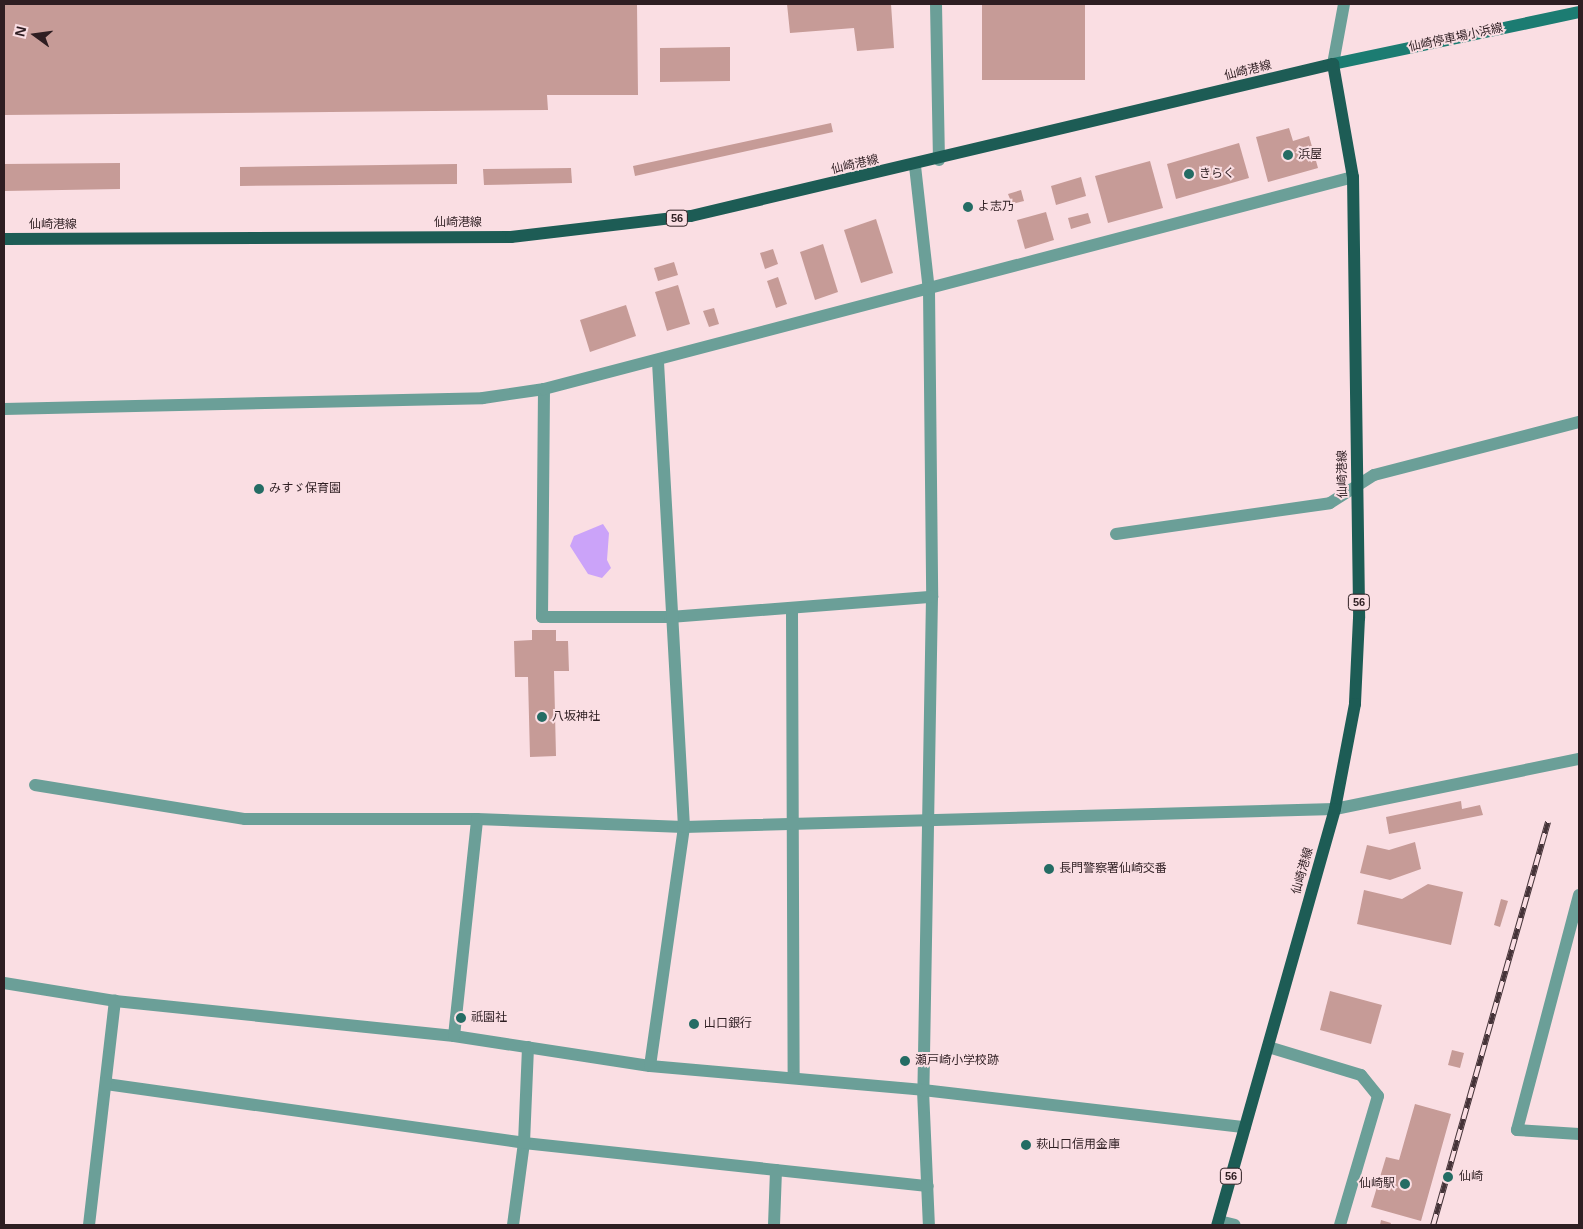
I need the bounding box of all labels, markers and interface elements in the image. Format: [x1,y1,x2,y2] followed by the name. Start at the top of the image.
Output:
[10,10,60,60] north arrow
[1408,21,1504,55] street label: 仙崎停車場小浜線
[11,25,29,38] text: N
[1223,58,1273,84] street label: 仙崎港線
[1298,148,1322,162] place label: 浜屋
[1282,149,1294,161] marker: 浜屋
[830,153,880,177] street label: 仙崎港線
[1199,167,1235,181] place label: きらく
[1183,168,1195,180] marker: きらく
[978,200,1014,214] place label: よ志乃
[962,201,974,213] marker: よ志乃
[666,210,688,227] road number: 56
[434,216,482,230] street label: 仙崎港線
[29,218,77,232] street label: 仙崎港線
[1335,450,1351,498] street label: 仙崎港線
[269,482,341,496] place label: みすゞ保育園
[253,483,265,495] marker: みすゞ保育園
[1348,594,1370,610] road number: 56
[552,710,600,724] place label: 八坂神社
[536,711,548,723] marker: 八坂神社
[1289,846,1317,896] street label: 仙崎港線
[1059,862,1167,876] place label: 長門警察署仙崎交番
[1043,863,1055,875] marker: 長門警察署仙崎交番
[471,1011,507,1025] place label: 祇園社
[455,1012,467,1024] marker: 祇園社
[704,1017,752,1031] place label: 山口銀行
[688,1018,700,1030] marker: 山口銀行
[915,1054,999,1068] place label: 瀬戸崎小学校跡
[899,1055,911,1067] marker: 瀬戸崎小学校跡
[1036,1138,1120,1152] place label: 萩山口信用金庫
[1020,1139,1032,1151] marker: 萩山口信用金庫
[1220,1168,1242,1184] road number: 56
[1441,1170,1455,1184] marker: 仙崎
[1459,1170,1483,1184] place label: 仙崎
[1359,1177,1395,1191] place label: 仙崎駅
[1399,1178,1411,1190] marker: 仙崎駅

